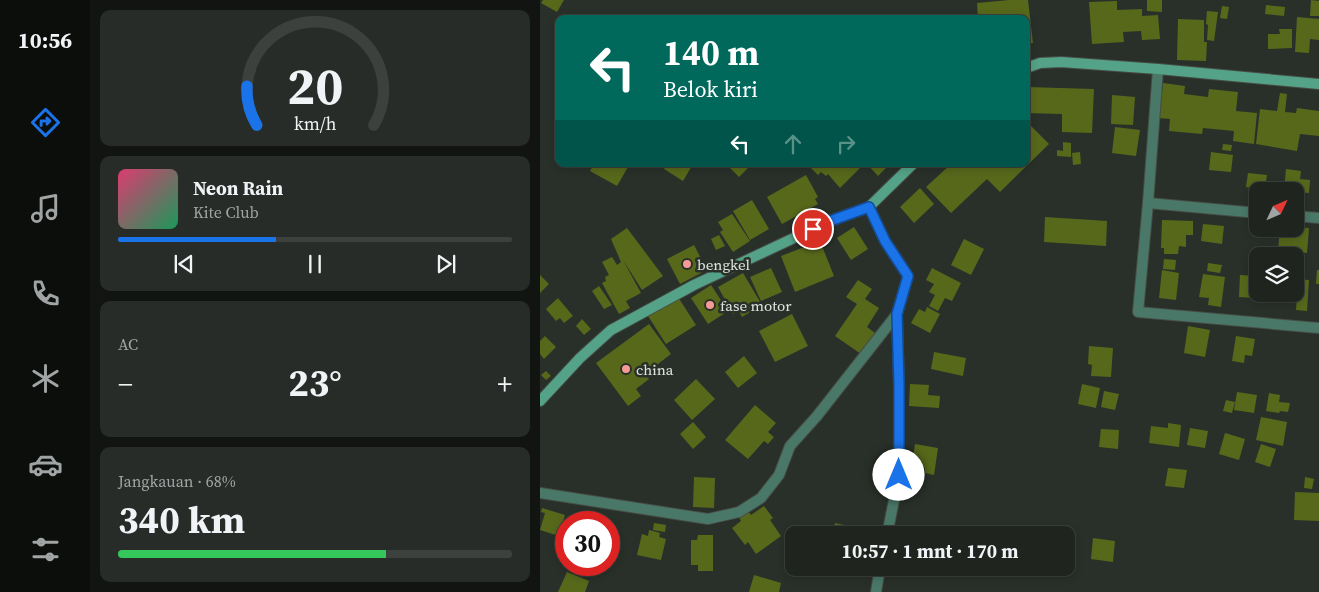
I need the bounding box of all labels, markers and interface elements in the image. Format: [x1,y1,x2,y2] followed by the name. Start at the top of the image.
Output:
[18,25,72,55] text: 10:56
[663,29,759,77] text: 140 m
[580,35,645,100] icon: left
[287,50,343,121] text: 20
[663,74,758,104] text: Belok kiri
[28,105,63,140] icon: directions
[294,111,337,136] text: km/h
[726,130,754,158] icon: left
[779,130,807,158] icon: ahead
[832,130,860,158] icon: right
[193,175,283,201] text: Neon Rain
[1249,182,1304,238] north arrow
[1249,182,1304,302] map controls
[28,191,63,226] icon: music
[193,201,259,223] text: Kite Club
[792,208,834,250] pin
[799,215,827,243] icon: arrive
[1249,247,1304,302] button: layers
[170,250,198,278] icon: previous
[301,250,329,278] icon: pause
[432,250,460,278] icon: next
[697,254,750,275] place label: bengkel
[681,258,693,270] marker: bengkel
[28,276,63,311] icon: phone
[720,295,792,316] place label: fase motor
[704,299,716,311] marker: fase motor
[118,333,138,355] text: AC
[288,357,342,409] text: 23°
[636,359,674,380] place label: china
[28,361,63,396] icon: climate
[620,363,632,375] marker: china
[118,365,133,403] text: −
[497,365,512,403] text: +
[28,447,63,482] icon: car
[872,448,924,500] position arrow
[118,470,236,492] text: Jangkauan · 68%
[118,494,245,546] text: 340 km
[555,511,620,576] speed limit sign: 30
[28,532,63,567] icon: filters
[842,538,1018,564] text: 10:57 · 1 mnt · 170 m

